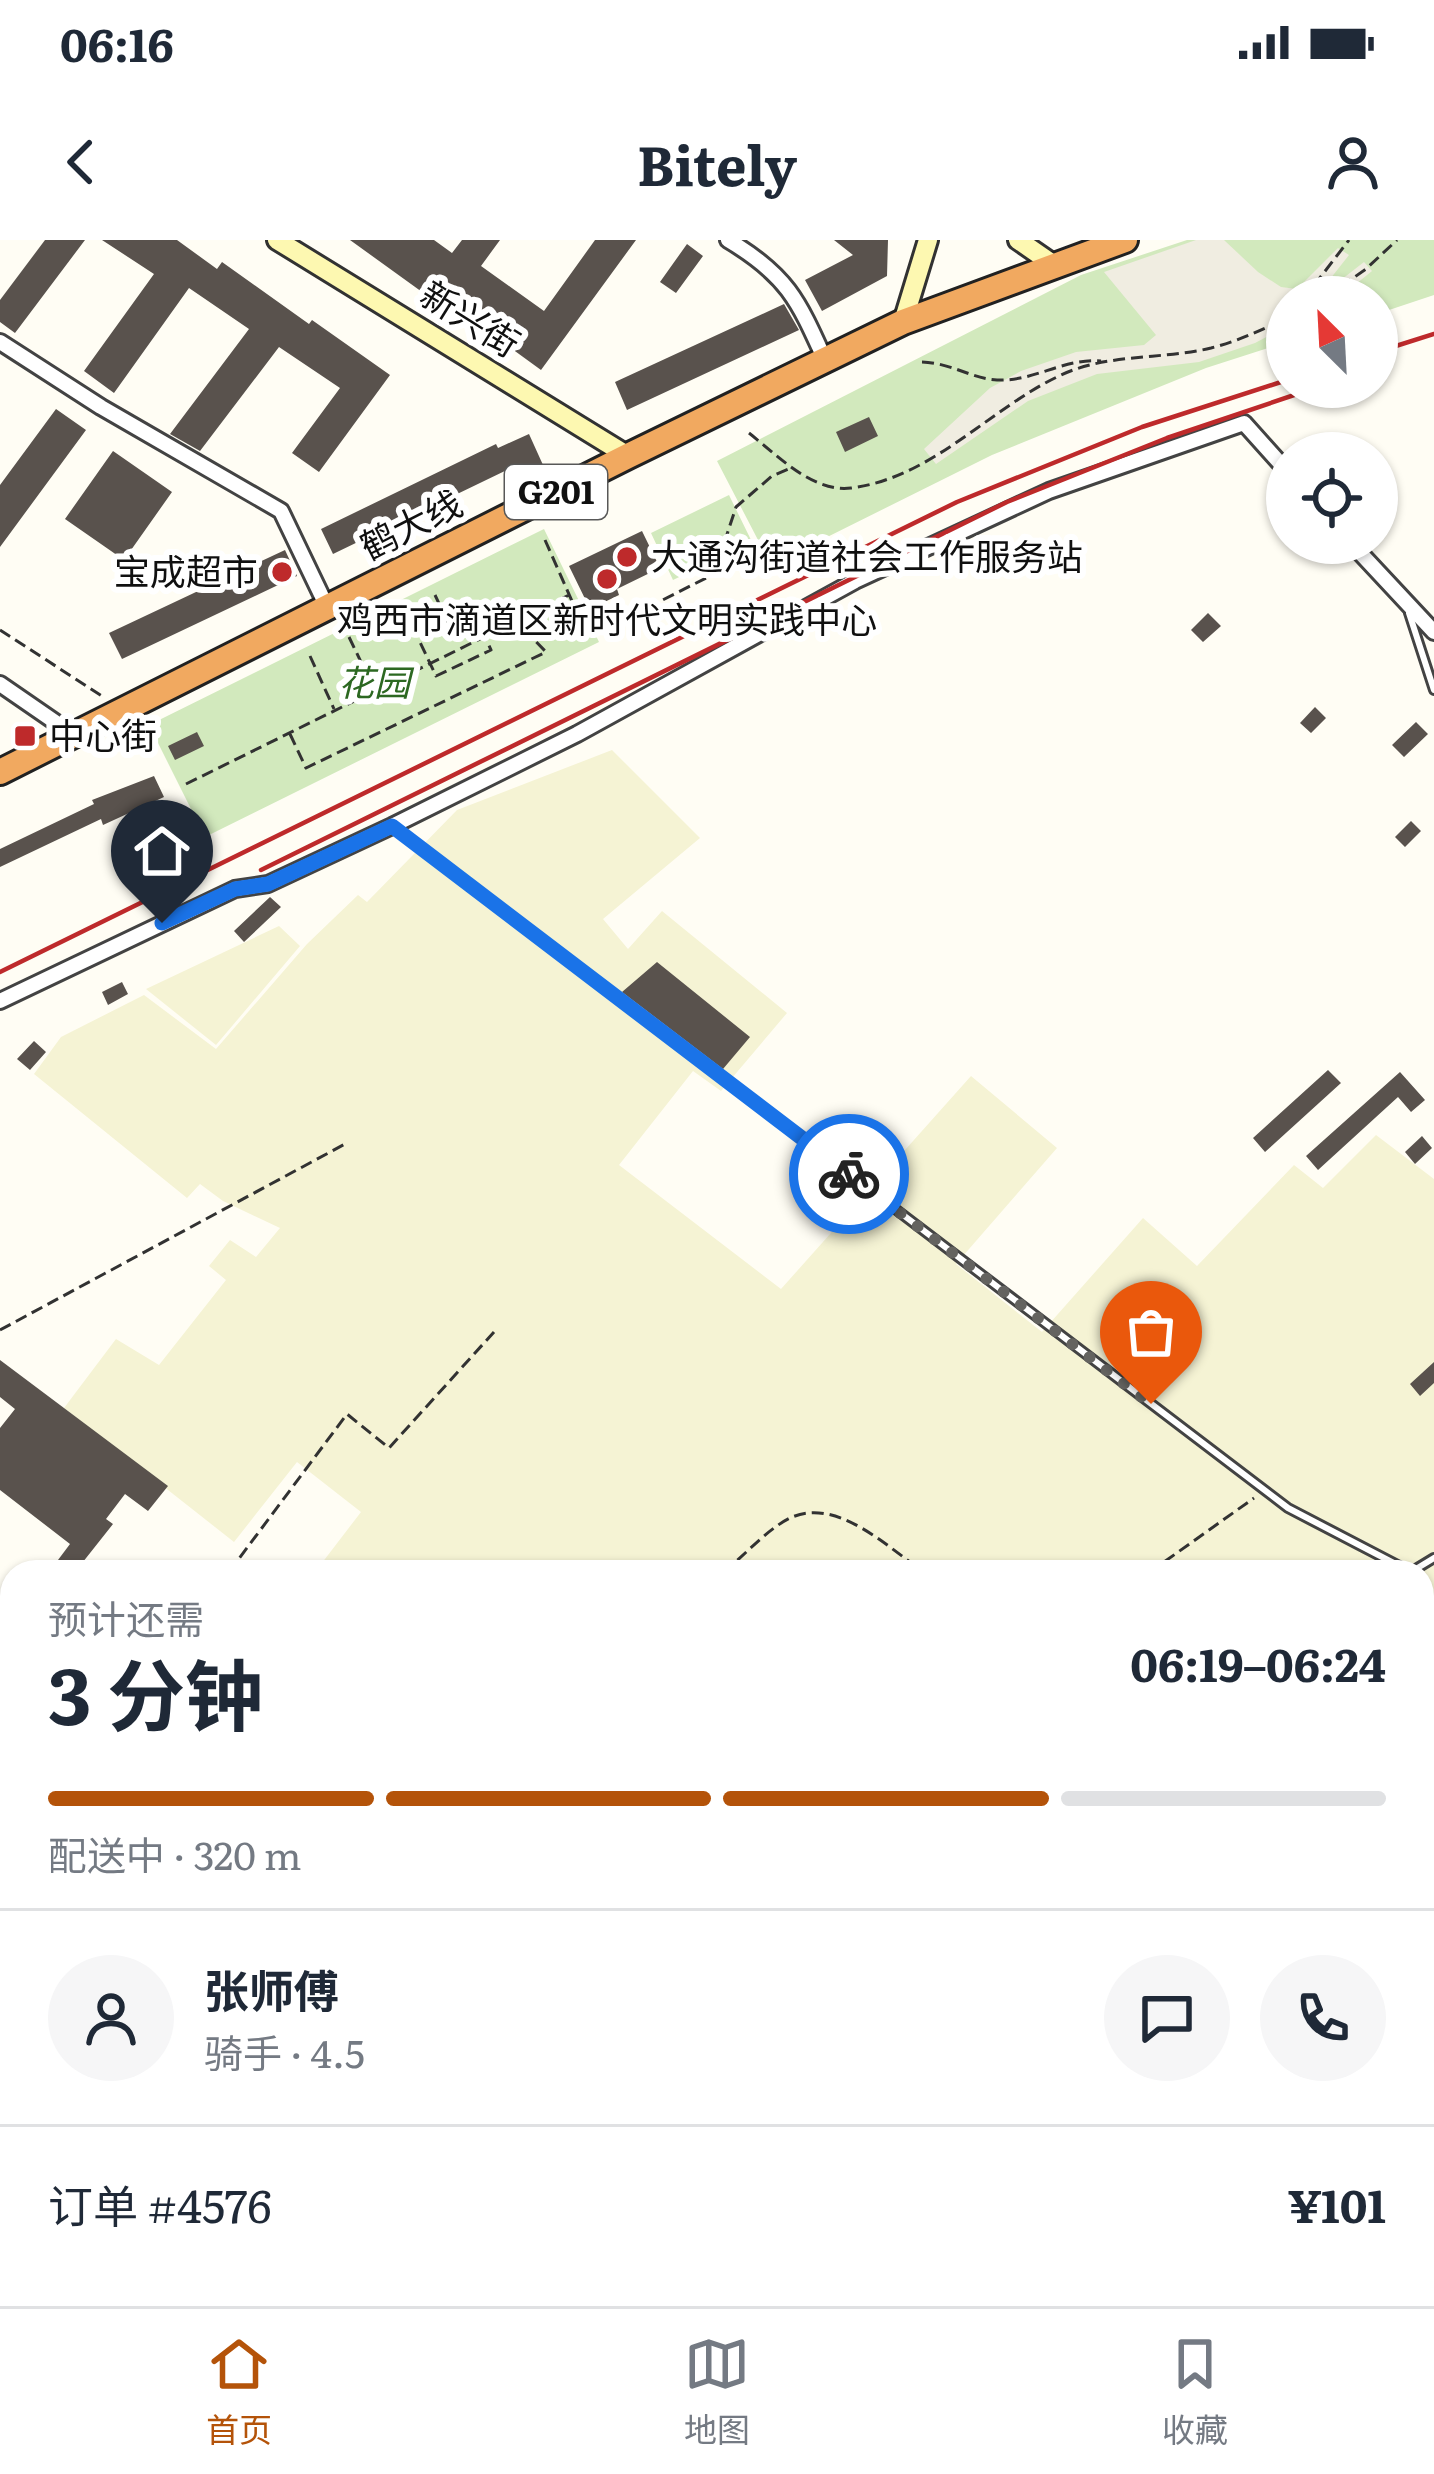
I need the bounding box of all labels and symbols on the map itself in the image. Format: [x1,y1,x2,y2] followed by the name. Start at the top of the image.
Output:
[411,266,531,368] street label: 新兴街
[1266,276,1398,408] north arrow
[505,465,607,519] road number: G201
[350,475,470,571] street label: 鹤大线
[651,528,1083,581] place label: 大通沟街道社会工作服务站
[114,543,258,596] place label: 宝成超市
[614,544,640,570] marker: 大通沟街道社会工作服务站
[269,559,295,585] marker: 宝成超市
[594,566,620,592] marker: 鸡西市滴道区新时代文明实践中心
[337,591,877,644] place label: 鸡西市滴道区新时代文明实践中心
[338,654,415,707] park label: 花园
[49,707,157,760] place label: 中心街
[12,723,38,749] marker: 中心街
[111,800,213,923] pin
[789,1114,909,1234] courier
[1100,1281,1202,1404] pin

